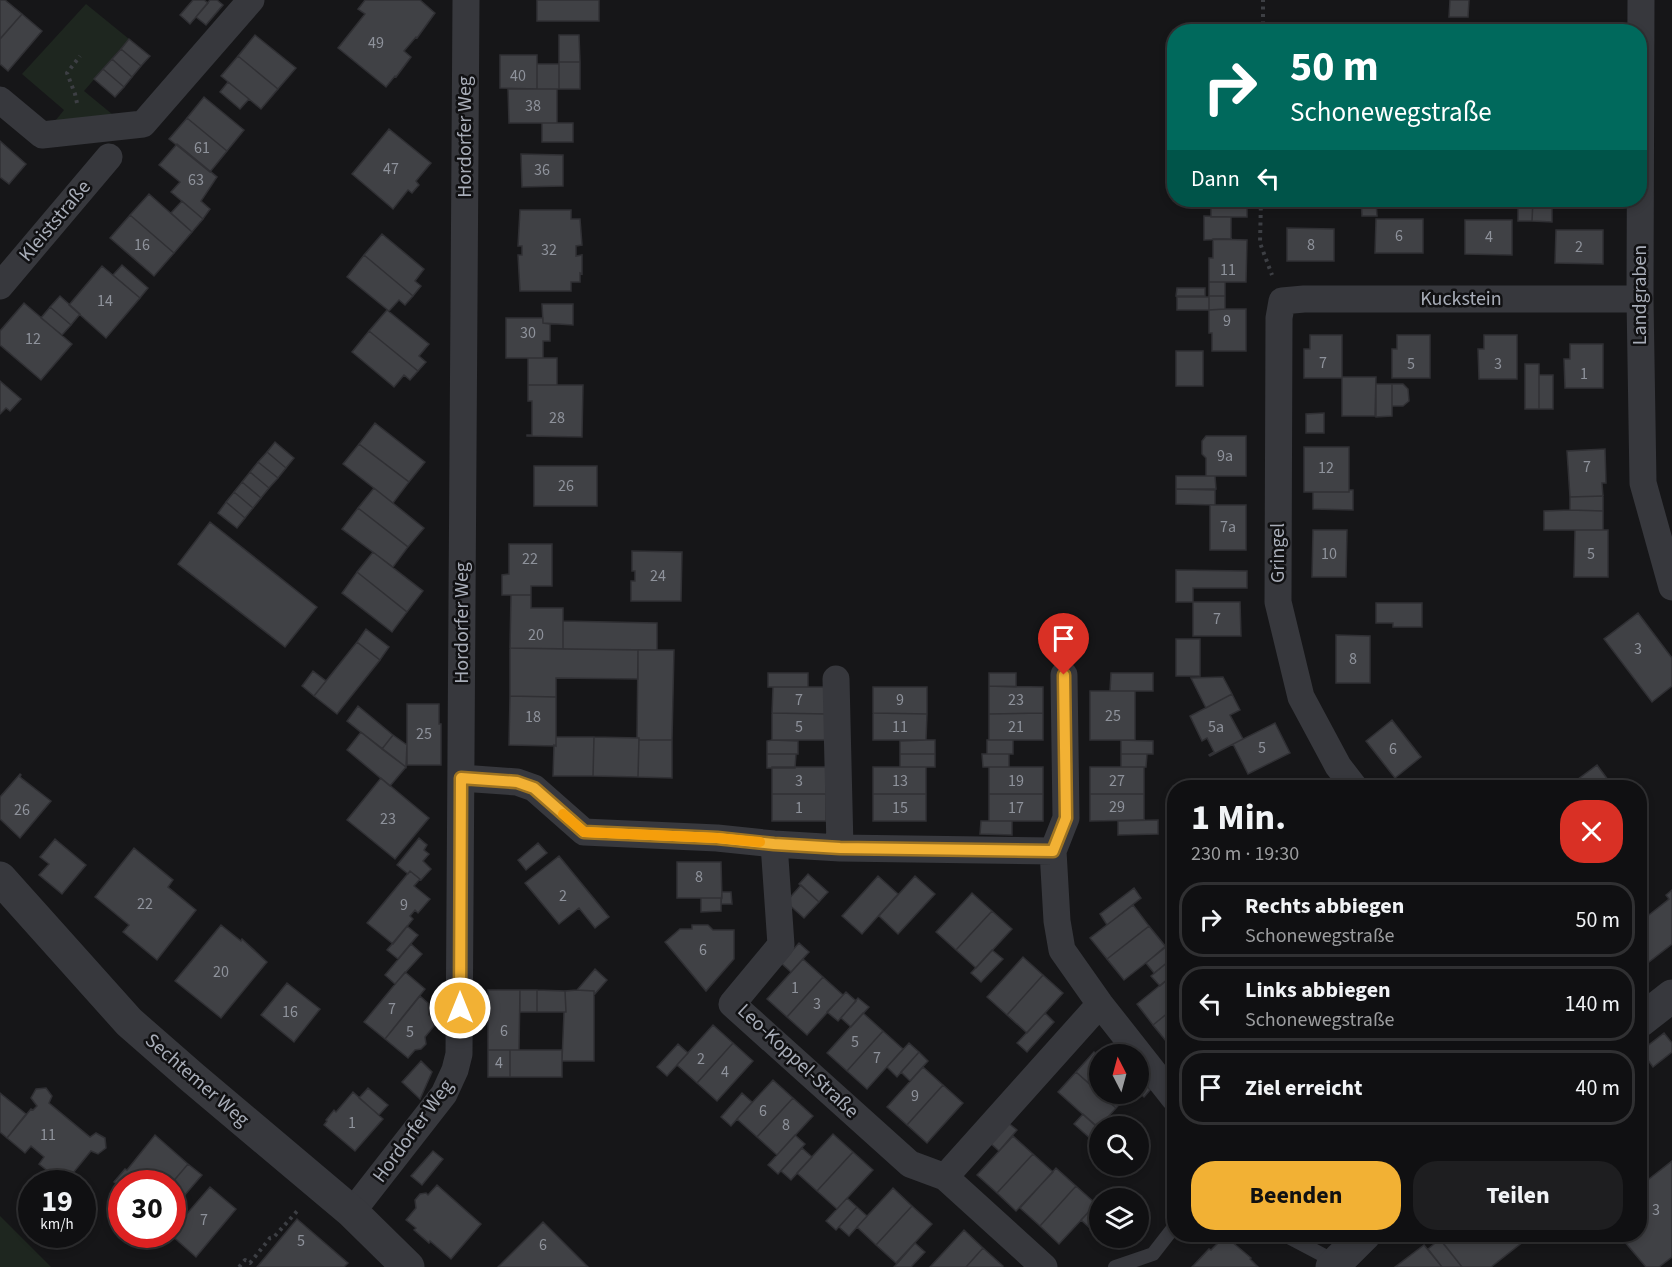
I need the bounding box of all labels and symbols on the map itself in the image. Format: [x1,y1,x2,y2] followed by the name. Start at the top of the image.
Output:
[368,32,384,54] house number: 49
[510,65,526,87] house number: 40
[451,76,479,198] street label: Hordorfer Weg
[525,95,541,117] house number: 38
[194,137,210,159] house number: 61
[383,158,399,180] house number: 47
[534,159,550,181] house number: 36
[188,169,204,191] house number: 63
[13,174,98,268] street label: Kleiststraße
[1395,225,1403,247] house number: 6
[1485,226,1493,248] house number: 4
[134,234,150,256] house number: 16
[1307,234,1315,256] house number: 8
[1575,236,1583,258] house number: 2
[541,239,557,261] house number: 32
[1626,245,1654,345] street label: Landgraben
[1220,259,1236,281] house number: 11
[1420,285,1502,313] street label: Kuckstein
[97,290,113,312] house number: 14
[1223,310,1231,332] house number: 9
[520,322,536,344] house number: 30
[25,328,41,350] house number: 12
[1319,352,1327,374] house number: 7
[1407,353,1415,375] house number: 5
[1494,353,1502,375] house number: 3
[1580,363,1588,385] house number: 1
[549,407,565,429] house number: 28
[1217,445,1233,467] house number: 9a
[1583,456,1591,478] house number: 7
[1318,457,1334,479] house number: 12
[558,475,574,497] house number: 26
[1220,516,1236,538] house number: 7a
[1264,523,1292,583] street label: Gringel
[1321,543,1337,565] house number: 10
[1587,543,1595,565] house number: 5
[522,548,538,570] house number: 22
[448,562,476,684] street label: Hordorfer Weg
[650,565,666,587] house number: 24
[1213,608,1221,630] house number: 7
[1038,613,1089,675] pin
[528,624,544,646] house number: 20
[1634,638,1642,660] house number: 3
[1349,648,1357,670] house number: 8
[795,689,803,711] house number: 7
[896,689,904,711] house number: 9
[1008,689,1024,711] house number: 23
[1105,705,1121,727] house number: 25
[525,706,541,728] house number: 18
[795,716,803,738] house number: 5
[892,716,908,738] house number: 11
[1008,716,1024,738] house number: 21
[1208,716,1224,738] house number: 5a
[416,723,432,745] house number: 25
[1258,737,1266,759] house number: 5
[1389,738,1397,760] house number: 6
[795,770,803,792] house number: 3
[892,770,908,792] house number: 13
[1008,770,1024,792] house number: 19
[1109,770,1125,792] house number: 27
[1109,796,1125,818] house number: 29
[795,797,803,819] house number: 1
[892,797,908,819] house number: 15
[1008,797,1024,819] house number: 17
[14,799,30,821] house number: 26
[380,808,396,830] house number: 23
[695,866,703,888] house number: 8
[559,885,567,907] house number: 2
[137,893,153,915] house number: 22
[400,894,408,916] house number: 9
[699,939,707,961] house number: 6
[213,961,229,983] house number: 20
[428,976,492,1040] position arrow
[791,977,799,999] house number: 1
[813,993,821,1015] house number: 3
[731,997,865,1125] street label: Leo-Koppel-Straße
[388,998,396,1020] house number: 7
[282,1001,298,1023] house number: 16
[500,1020,508,1042] house number: 6
[406,1021,414,1043] house number: 5
[139,1027,255,1133] street label: Sechtemer Weg
[851,1031,859,1053] house number: 5
[1089,1044,1149,1104] north arrow
[873,1047,881,1069] house number: 7
[697,1048,705,1070] house number: 2
[495,1052,503,1074] house number: 4
[721,1061,729,1083] house number: 4
[366,1074,460,1188] street label: Hordorfer Weg
[911,1085,919,1107] house number: 9
[759,1100,767,1122] house number: 6
[348,1112,356,1134] house number: 1
[782,1114,790,1136] house number: 8
[40,1124,56,1146] house number: 11
[108,1170,186,1248] speed limit sign: 30
[1652,1199,1660,1221] house number: 3
[200,1209,208,1231] house number: 7
[297,1230,305,1252] house number: 5
[539,1234,547,1256] house number: 6

